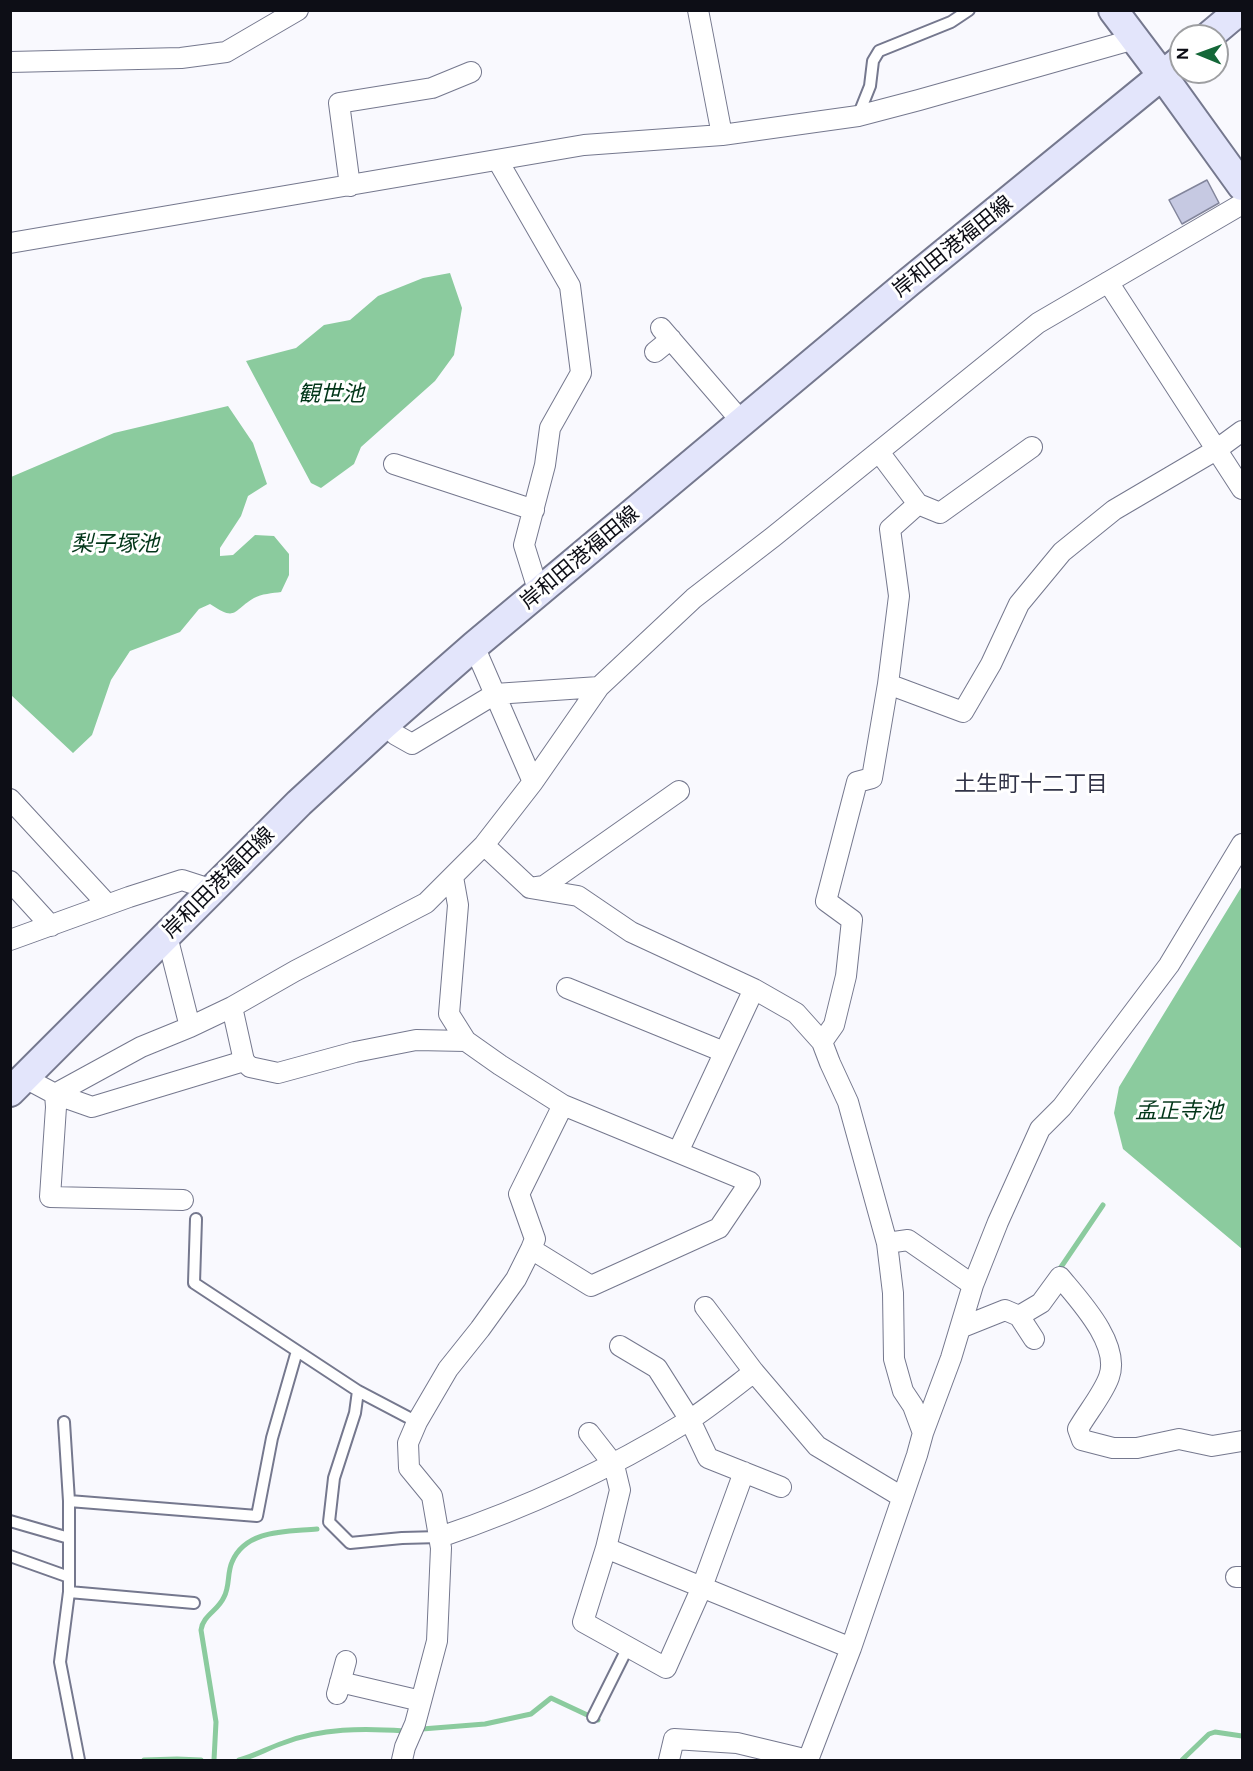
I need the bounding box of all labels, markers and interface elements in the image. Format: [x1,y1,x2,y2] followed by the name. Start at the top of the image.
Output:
[1169,24,1229,84] north arrow
[1173,47,1192,60] text: N
[888,191,1018,303] street label: 岸和田港福田線
[298,382,364,408] water label: 観世池
[516,501,644,615] street label: 岸和田港福田線
[71,532,159,558] water label: 梨子塚池
[954,772,1108,798] district label: 土生町十二丁目
[158,822,280,944] street label: 岸和田港福田線
[1135,1099,1223,1125] water label: 孟正寺池

